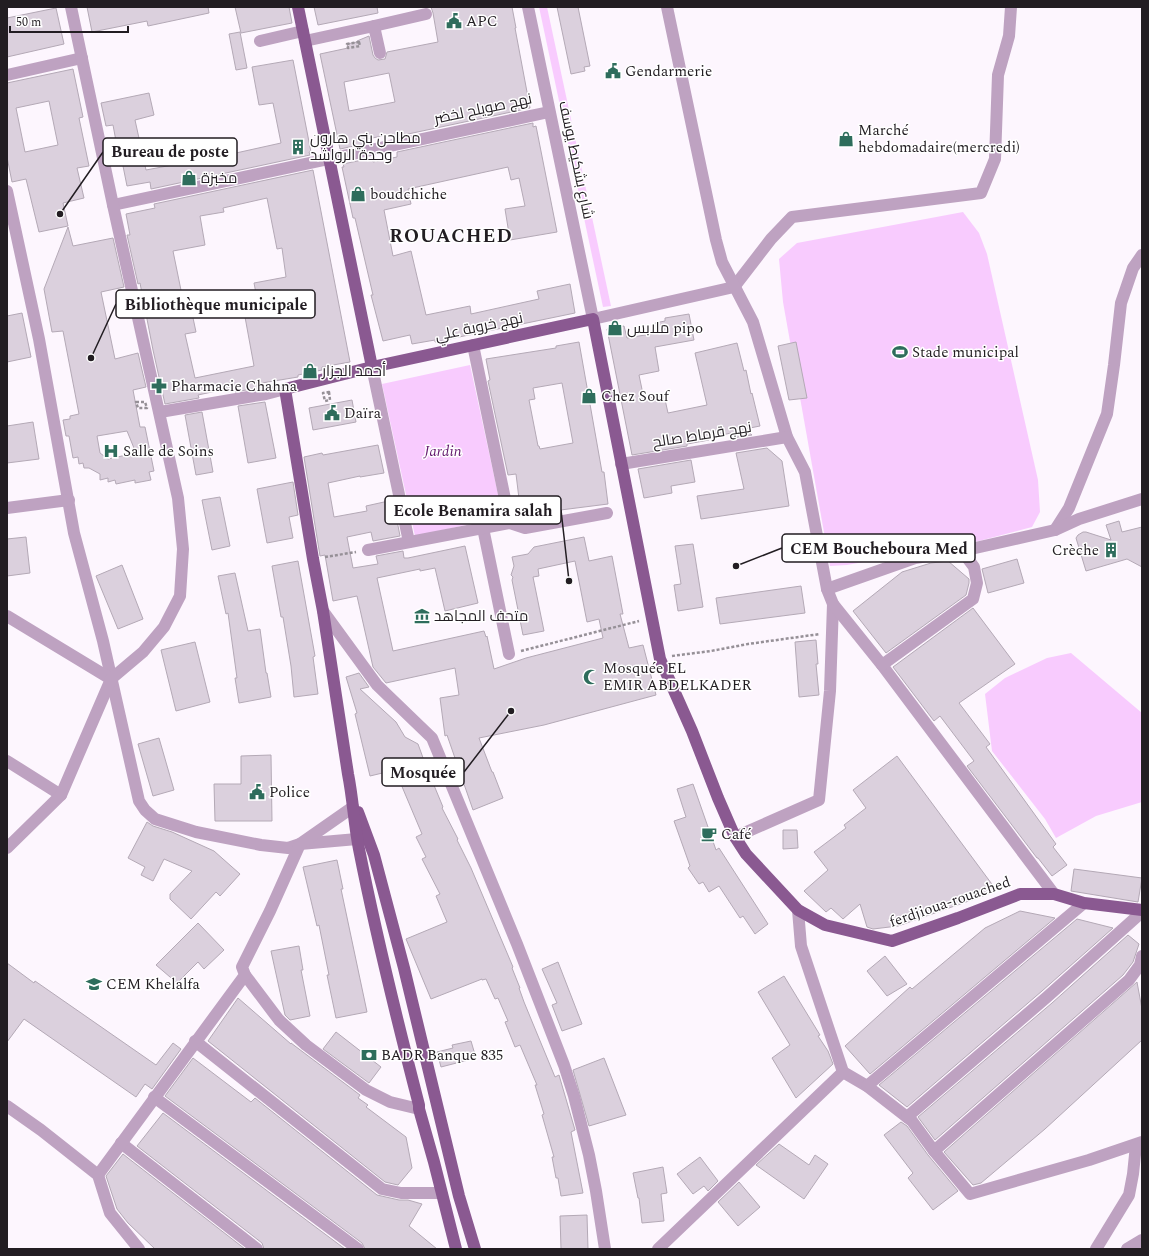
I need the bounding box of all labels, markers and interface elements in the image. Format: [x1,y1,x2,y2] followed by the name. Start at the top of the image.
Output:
[10,8,128,34] scale bar
[466,10,498,33] place label: APC
[445,12,463,30] public building icon: APC
[16,13,41,32] text: 50 m
[625,60,712,83] place label: Gendarmerie
[604,62,622,80] public building icon: Gendarmerie
[431,87,534,131] street label: نهج صويلح لخضر
[552,99,600,221] street label: شارع بشكيط يوسف
[858,119,1020,159] place label: Marché hebdomadaire(mercredi)
[310,127,421,167] place label: مطاحن بني هارون وحدة الرواشد
[837,130,855,148] shop icon: Marché hebdomadaire(mercredi)
[103,138,237,166] callout: Bureau de poste
[289,138,307,156] building icon: مطاحن بني هارون وحدة الرواشد
[111,140,229,164] text: Bureau de poste
[201,167,237,190] place label: مخبزة
[180,169,198,187] shop icon: مخبزة
[370,183,447,206] place label: boudchiche
[349,185,367,203] shop icon: boudchiche
[389,222,513,251] district label: ROUACHED
[116,290,315,318] callout: Bibliothèque municipale
[124,293,308,317] text: Bibliothèque municipale
[433,306,525,348] street label: نهج خروبة علي
[627,317,703,340] place label: ملابس pipo
[606,319,624,337] shop icon: ملابس pipo
[912,341,1019,364] place label: Stade municipal
[891,343,909,361] sports icon: Stade municipal
[321,360,386,383] place label: أحمد الجزار
[301,362,319,380] shop icon: أحمد الجزار
[171,375,298,398] place label: Pharmacie Chahna
[150,377,168,395] pharmacy icon: Pharmacie Chahna
[601,385,671,408] place label: Chez Souf
[580,387,598,405] shop icon: Chez Souf
[344,402,382,425] place label: Daïra
[323,404,341,422] public building icon: Daïra
[651,416,753,454] street label: نهج قرماط صالح
[123,440,214,463] place label: Salle de Soins
[423,440,462,463] park label: Jardin
[102,442,120,460] hospital icon: Salle de Soins
[385,496,561,524] callout: Ecole Benamira salah
[393,499,553,523] text: Ecole Benamira salah
[782,534,975,562] callout: CEM Boucheboura Med
[790,537,968,561] text: CEM Boucheboura Med
[1052,539,1099,562] place label: Crèche
[1102,541,1120,559] building icon: Crèche
[434,605,528,628] place label: متحف المجاهد
[413,607,431,625] museum icon: متحف المجاهد
[603,657,752,697] place label: Mosquée EL EMIR ABDELKADER
[582,668,600,686] mosque icon: Mosquée EL EMIR ABDELKADER
[382,758,464,786] callout: Mosquée
[390,761,456,785] text: Mosquée
[269,781,310,804] place label: Police
[248,783,266,801] public building icon: Police
[721,823,751,846] place label: Café
[700,825,718,843] cafe icon: Café
[886,871,1014,933] street label: ferdjioua-rouached
[106,973,200,996] place label: CEM Khelalfa
[85,975,103,993] school or university icon: CEM Khelalfa
[381,1044,503,1067] place label: BADR Banque 835
[360,1046,378,1064] bank icon: BADR Banque 835

